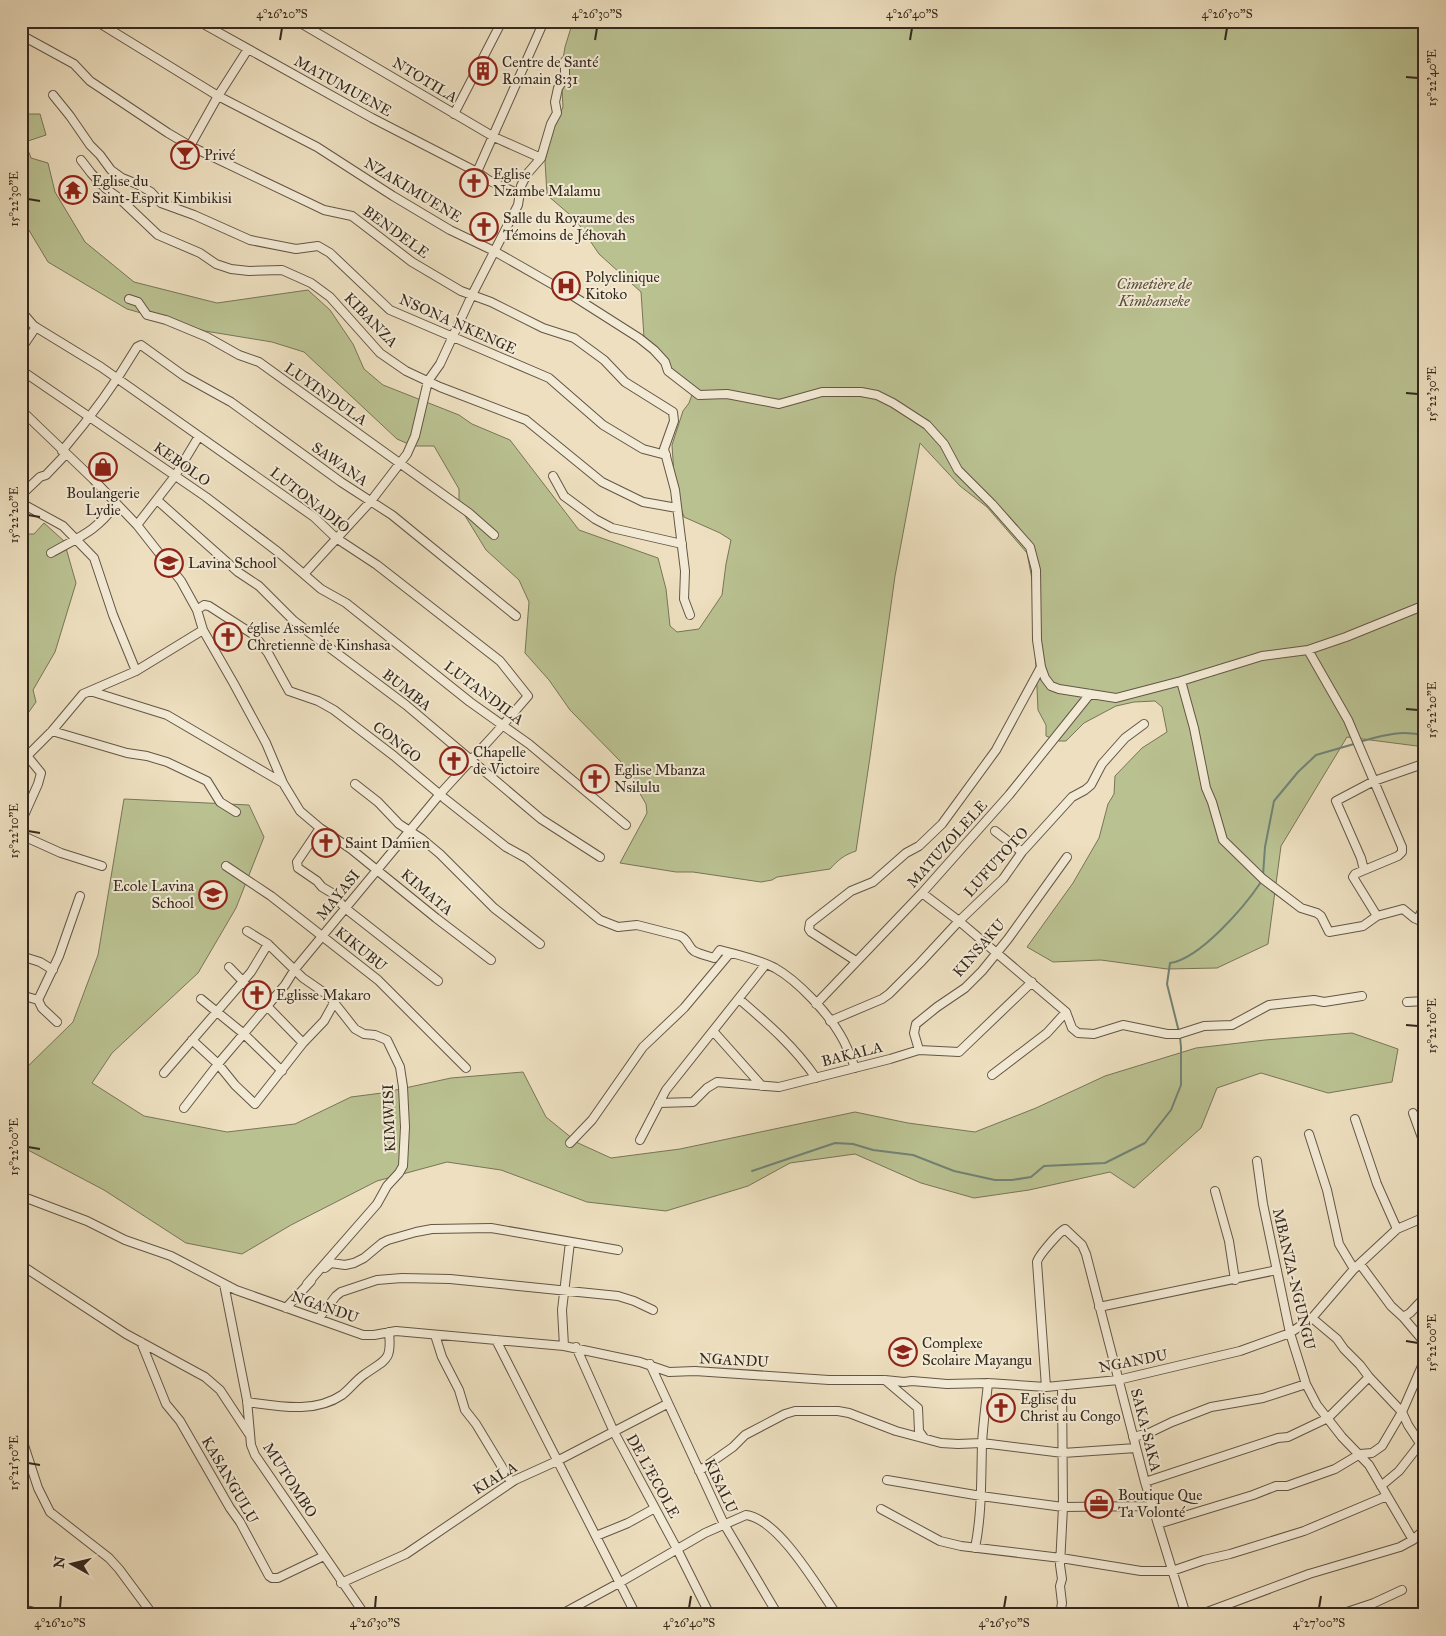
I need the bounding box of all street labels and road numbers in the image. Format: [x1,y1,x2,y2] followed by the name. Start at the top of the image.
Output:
[291,52,395,120] street label: MATUMUENE
[389,54,461,106] street label: NTOTILA
[361,154,465,226] street label: NZAKIMUENE
[359,202,433,262] street label: BENDELE
[340,289,402,351] street label: KIBANZA
[396,290,520,358] street label: NSONA NKENGE
[281,359,371,429] street label: LUYINDULA
[150,438,214,490] street label: KEBOLO
[308,438,372,490] street label: SAWANA
[267,463,353,537] street label: LUTONADIO
[441,657,527,729] street label: LUTANDILA
[379,665,435,715] street label: BUMBA
[369,718,425,766] street label: CONGO
[903,796,991,891] street label: MATUZOLELE
[960,823,1032,901] street label: LUFUTOTO
[397,865,457,919] street label: KIMATA
[312,866,364,924] street label: MAYASI
[949,915,1009,981] street label: KINSAKU
[332,923,390,975] street label: KIKUBU
[820,1038,884,1070] street label: BAKALA
[379,1084,399,1152] street label: KIMWISI
[1269,1207,1319,1352] street label: MBANZA-NGUNGU
[289,1287,361,1327] street label: NGANDU
[1097,1345,1169,1377] street label: NGANDU
[699,1349,770,1371] street label: NGANDU
[1127,1387,1165,1473] street label: SAKA-SAKA
[623,1431,684,1521] street label: DE L'ECOLE
[198,1433,262,1527] street label: KASANGULU
[259,1439,321,1521] street label: MUTOMBO
[701,1456,742,1516] street label: KISALU
[469,1458,521,1498] street label: KIALA

